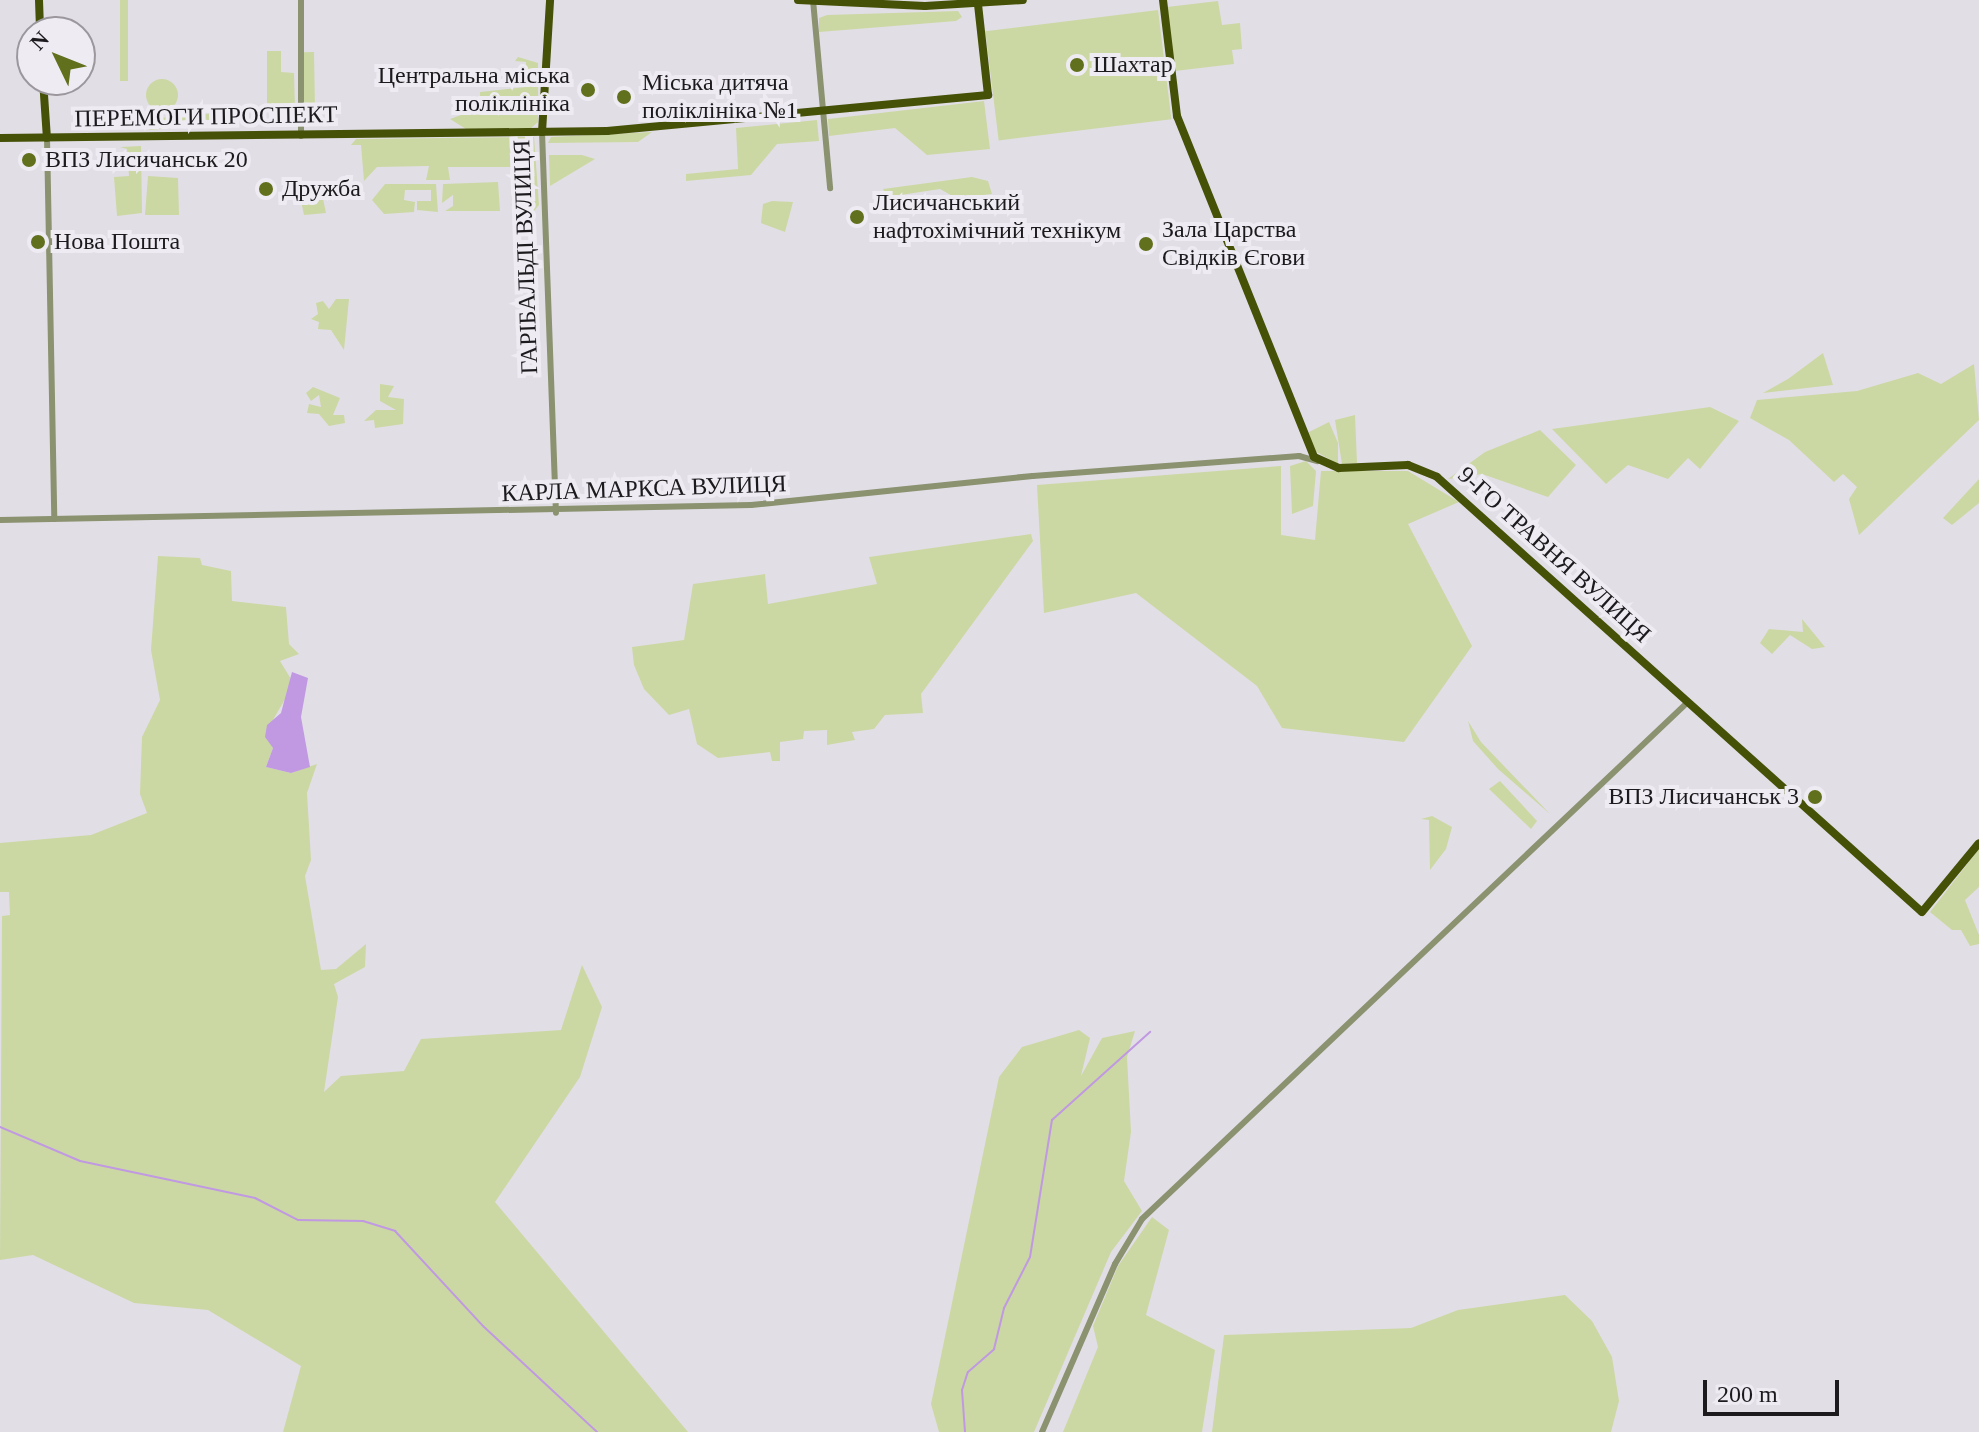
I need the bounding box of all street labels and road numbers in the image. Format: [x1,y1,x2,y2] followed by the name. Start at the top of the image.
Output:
[74,100,338,134] street label: ПЕРЕМОГИ ПРОСПЕКТ
[508,139,544,375] street label: ГАРІБАЛЬДІ ВУЛИЦЯ
[1452,461,1656,649] street label: 9-ГО ТРАВНЯ ВУЛИЦЯ
[501,470,787,508] street label: КАРЛА МАРКСА ВУЛИЦЯ

